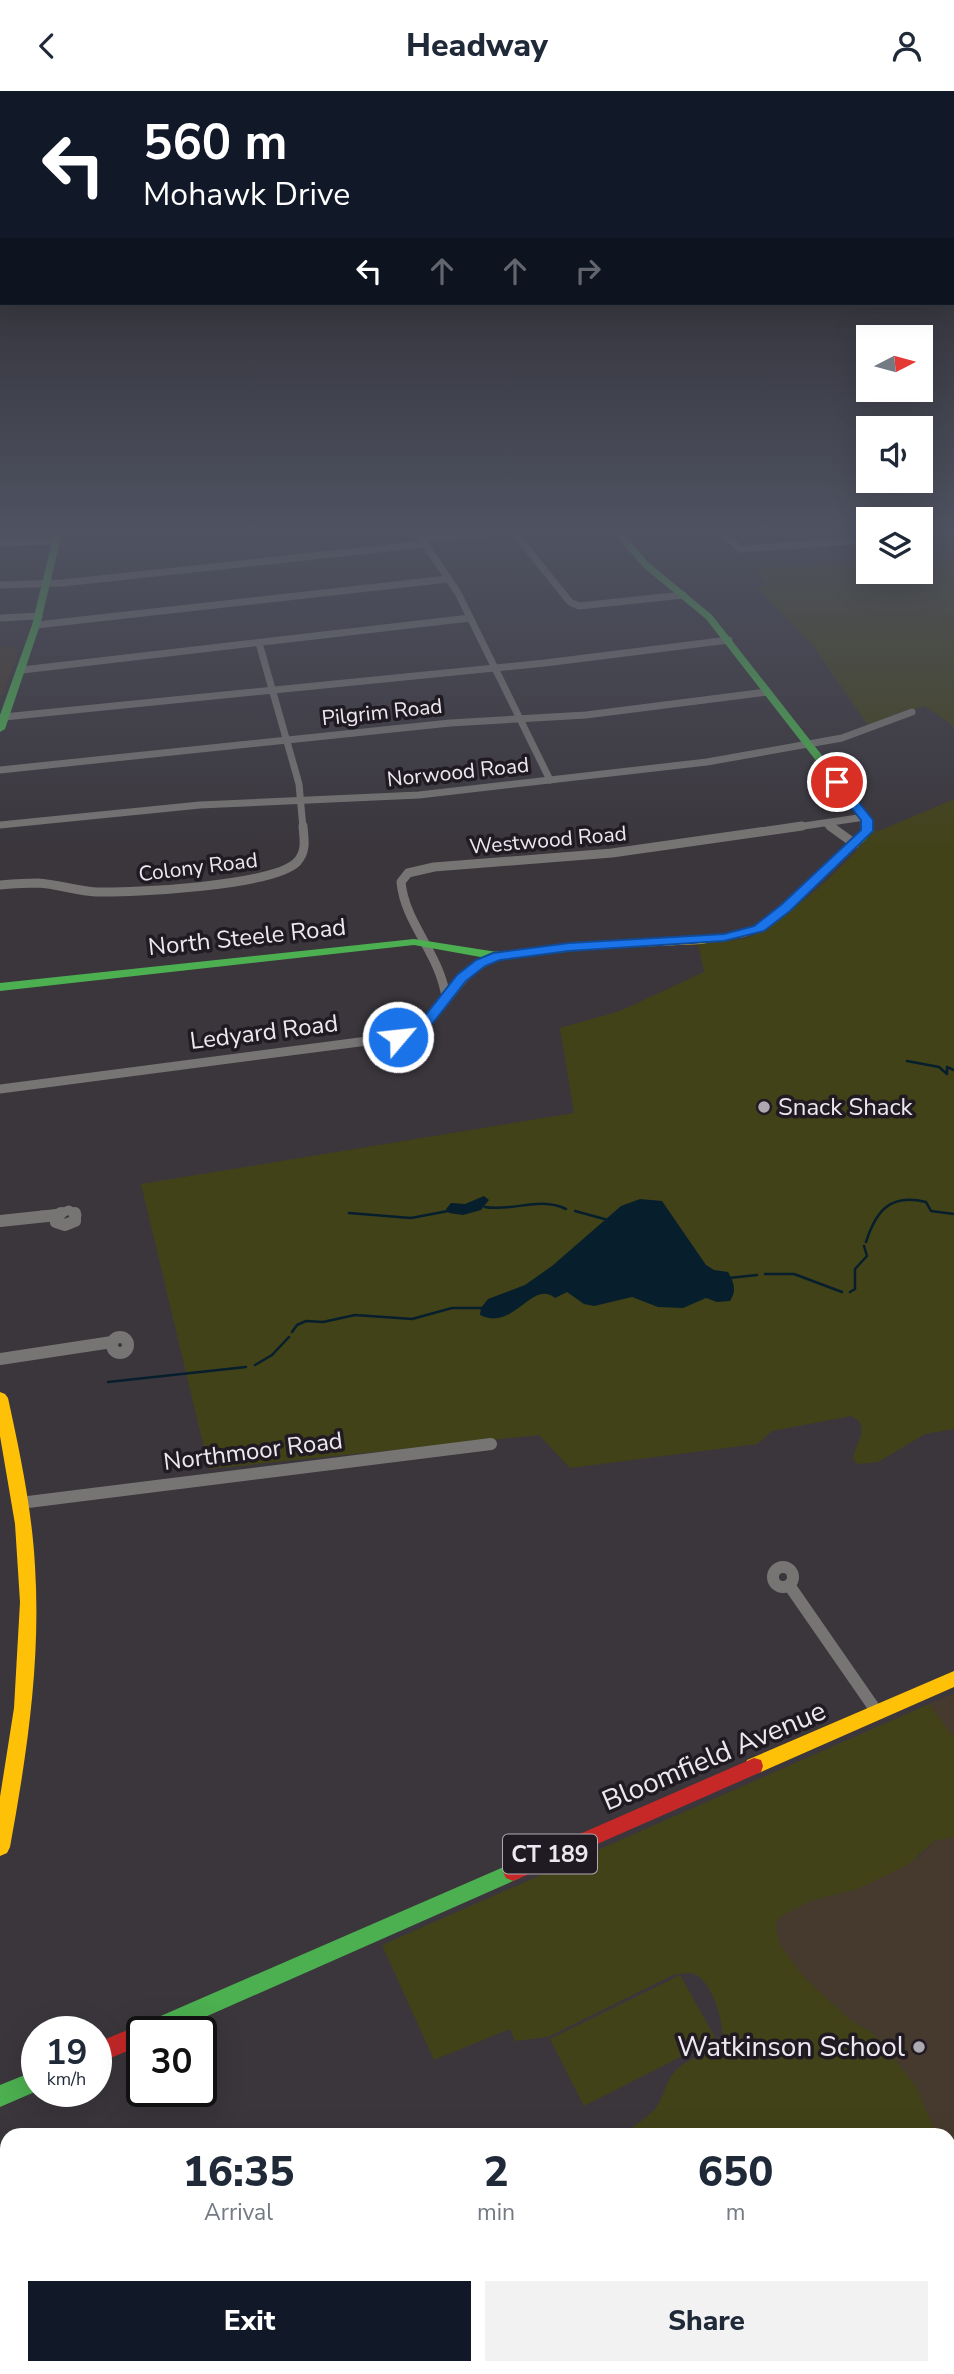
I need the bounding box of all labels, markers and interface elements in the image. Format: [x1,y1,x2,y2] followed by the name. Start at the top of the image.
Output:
[406,24,548,67] text: Headway
[28,27,66,65] icon: back
[888,27,926,65] icon: person
[143,109,287,176] text: 560 m
[28,119,119,210] icon: left
[143,173,350,216] text: Mohawk Drive
[350,252,388,290] icon: left
[423,252,461,290] icon: ahead
[496,252,534,290] icon: ahead
[569,252,607,290] icon: right
[856,325,933,403] north arrow
[856,325,933,584] map controls
[856,416,933,493] button: sound
[856,507,933,584] button: layers
[320,692,444,732] street label: Pilgrim Road
[386,751,530,793] street label: Norwood Road
[807,752,867,812] pin
[818,763,856,801] icon: arrive
[468,819,628,861] street label: Westwood Road
[137,846,259,888] street label: Colony Road
[146,911,348,963] street label: North Steele Road
[361,1000,435,1074] position arrow
[188,1007,340,1057] street label: Ledyard Road
[778,1091,914,1123] place label: Snack Shack
[756,1099,772,1115] marker: Snack Shack
[162,1424,344,1478] street label: Northmoor Road
[596,1692,832,1820] street label: Bloomfield Avenue
[503,1835,597,1873] road number: CT 189
[126,2016,217,2107] speed limit sign: 30
[677,2028,906,2066] place label: Watkinson School
[45,2029,88,2076] text: 19
[911,2039,927,2055] marker: Watkinson School
[47,2067,86,2091] text: km/h
[183,2144,294,2201] text: 16:35
[483,2144,509,2201] text: 2
[698,2144,773,2201] text: 650
[204,2197,273,2228] text: Arrival
[477,2197,515,2228] text: min
[726,2197,745,2228] text: m
[28,2281,471,2361] button: Exit
[485,2281,928,2361] button: Share

